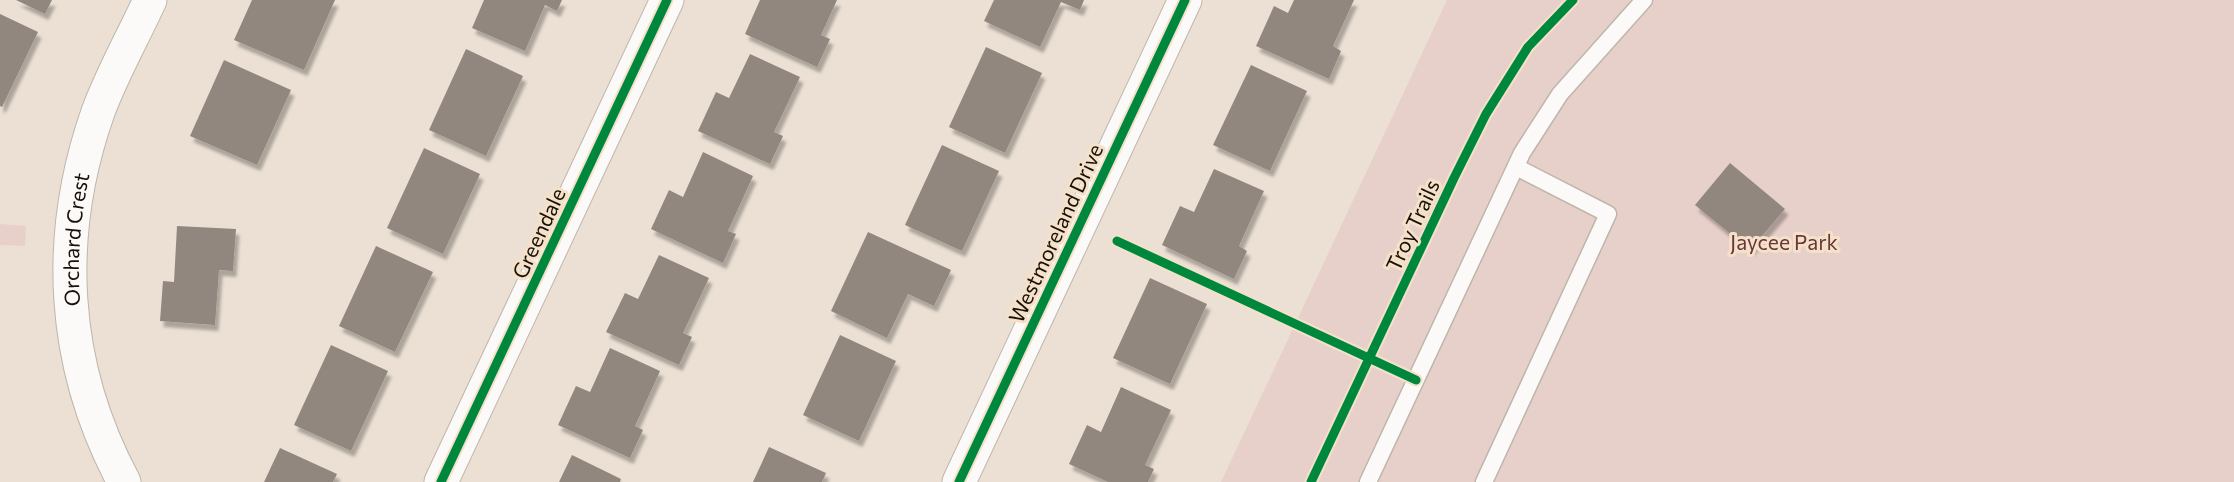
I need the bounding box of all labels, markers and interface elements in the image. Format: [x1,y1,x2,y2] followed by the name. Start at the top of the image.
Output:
[1003,140,1107,326] street label: Westmoreland Drive
[57,170,93,307] street label: Orchard Crest
[1380,175,1444,275] street label: Troy Trails
[506,184,570,282] street label: Greendale
[1730,229,1838,254] park label: Jaycee Park

